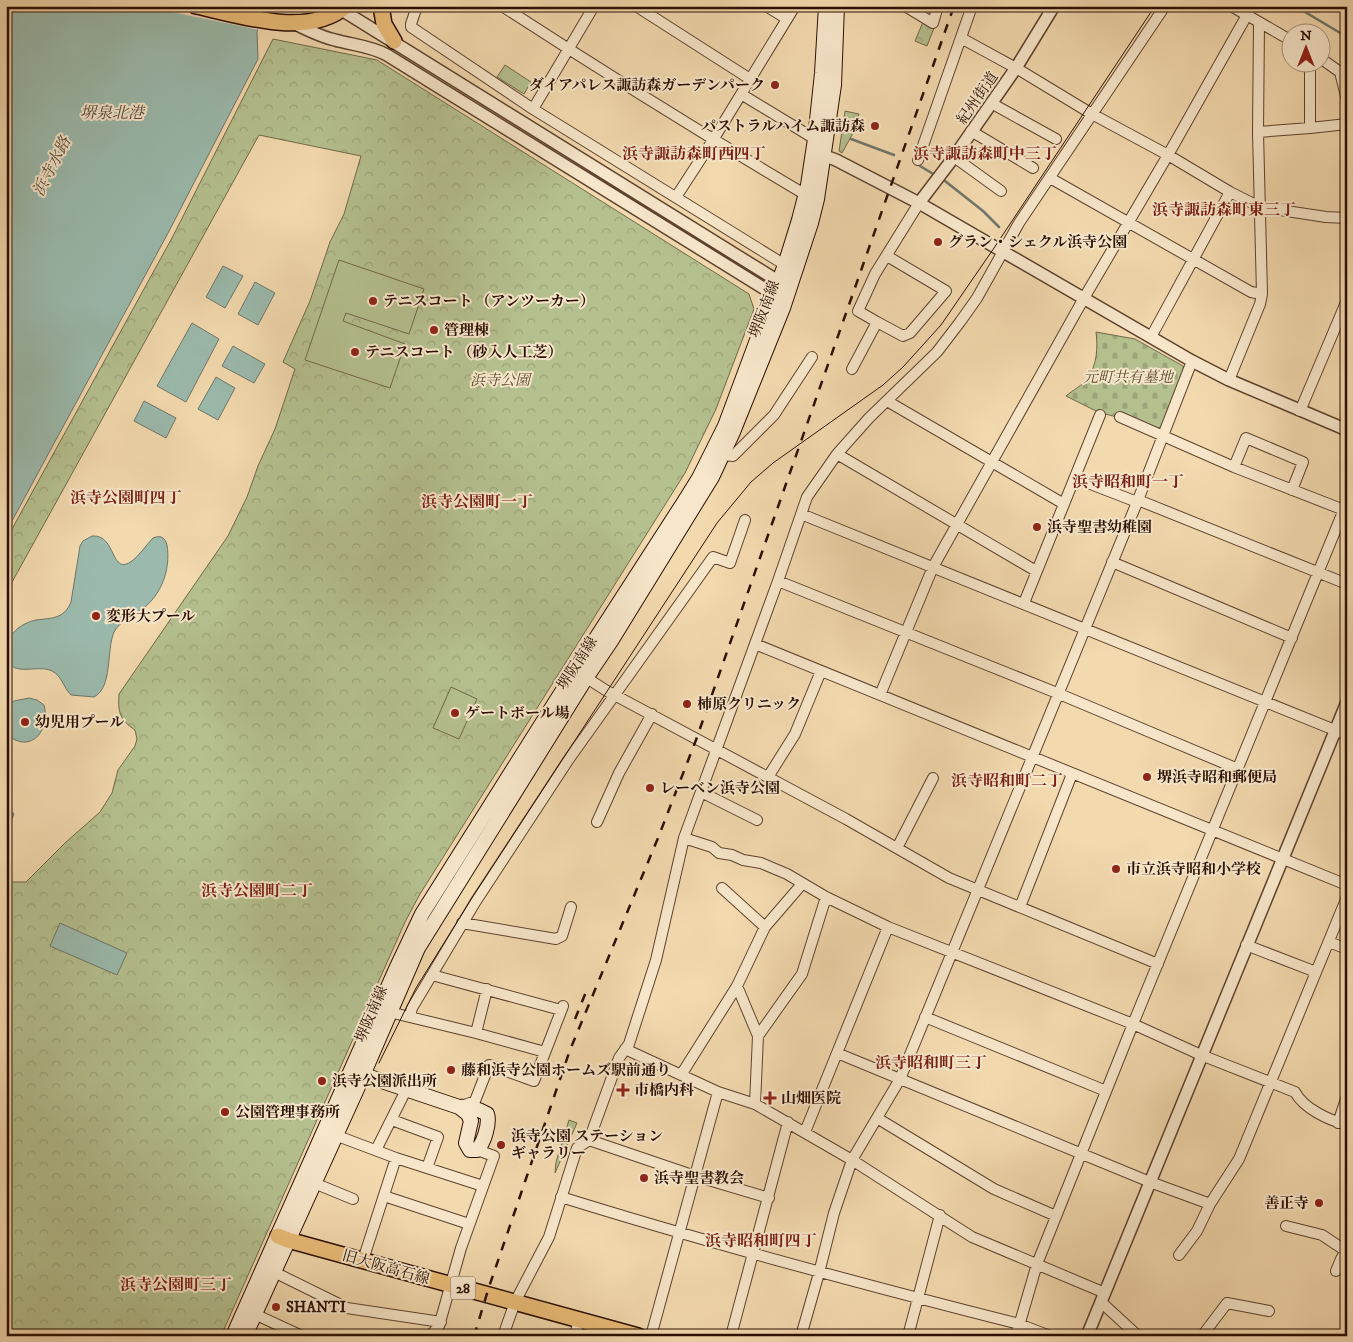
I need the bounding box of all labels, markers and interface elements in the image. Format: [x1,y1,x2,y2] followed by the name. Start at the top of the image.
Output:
[1280,22,1330,72] north arrow
[1300,27,1312,45] text: N
[952,68,1002,128] street label: 紀州街道
[529,76,765,95] place label: ダイアパレス諏訪森ガーデンパーク
[769,79,781,91] marker: ダイアパレス諏訪森ガーデンパーク
[80,103,146,123] water label: 堺泉北港
[701,117,865,136] place label: パストラルハイム諏訪森
[869,120,881,132] marker: パストラルハイム諏訪森
[28,133,76,200] water label: 浜寺水路
[622,144,766,164] district label: 浜寺諏訪森町西四丁
[913,144,1057,164] district label: 浜寺諏訪森町中三丁
[1152,200,1296,220] district label: 浜寺諏訪森町東三丁
[948,233,1127,252] place label: グラン・シェクル浜寺公園
[932,236,944,248] marker: グラン・シェクル浜寺公園
[745,278,784,341] street label: 堺阪南線
[383,292,595,311] place label: テニスコート （アンツーカー）
[367,295,379,307] marker: テニスコート （アンツーカー）
[444,321,489,340] place label: 管理棟
[428,324,440,336] marker: 管理棟
[365,343,563,362] place label: テニスコート （砂入人工芝）
[349,346,361,358] marker: テニスコート （砂入人工芝）
[1083,368,1175,387] park label: 元町共有墓地
[470,371,533,390] park label: 浜寺公園
[1072,472,1184,492] district label: 浜寺昭和町一丁
[70,488,182,508] district label: 浜寺公園町四丁
[421,492,533,512] district label: 浜寺公園町一丁
[1047,518,1152,537] place label: 浜寺聖書幼稚園
[1031,521,1043,533] marker: 浜寺聖書幼稚園
[106,607,195,626] place label: 変形大プール
[90,610,102,622] marker: 変形大プール
[553,633,602,694] street label: 堺阪南線
[697,695,801,714] place label: 柿原クリニック
[681,698,693,710] marker: 柿原クリニック
[465,704,570,723] place label: ゲートボール場
[449,707,461,719] marker: ゲートボール場
[35,713,124,732] place label: 幼児用プール
[19,716,31,728] marker: 幼児用プール
[1157,768,1277,787] place label: 堺浜寺昭和郵便局
[951,771,1063,791] district label: 浜寺昭和町二丁
[1141,771,1153,783] marker: 堺浜寺昭和郵便局
[660,779,780,798] place label: レーベン浜寺公園
[644,782,656,794] marker: レーベン浜寺公園
[1126,860,1261,879] place label: 市立浜寺昭和小学校
[1110,863,1122,875] marker: 市立浜寺昭和小学校
[201,881,313,901] district label: 浜寺公園町二丁
[351,983,392,1046] street label: 堺阪南線
[875,1053,987,1073] district label: 浜寺昭和町三丁
[461,1061,671,1080] place label: 藤和浜寺公園ホームズ駅前通り
[445,1064,457,1076] marker: 藤和浜寺公園ホームズ駅前通り
[332,1072,437,1091] place label: 浜寺公園派出所
[316,1075,328,1087] marker: 浜寺公園派出所
[634,1081,694,1100] place label: 市橋内科
[616,1083,630,1097] marker: 市橋内科
[781,1089,841,1108] place label: 山畑医院
[763,1091,777,1105] marker: 山畑医院
[235,1103,340,1122] place label: 公園管理事務所
[219,1106,231,1118] marker: 公園管理事務所
[511,1127,663,1163] place label: 浜寺公園 ステーション ギャラリー
[495,1139,507,1151] marker: 浜寺公園 ステーション ギャラリー
[654,1169,744,1188] place label: 浜寺聖書教会
[638,1172,650,1184] marker: 浜寺聖書教会
[1264,1194,1309,1213] place label: 善正寺
[1313,1197,1325,1209] marker: 善正寺
[705,1231,817,1251] district label: 浜寺昭和町四丁
[340,1246,432,1289] street label: 旧大阪高石線
[120,1275,232,1295] district label: 浜寺公園町三丁
[450,1276,476,1300] road number: 28
[286,1298,346,1317] place label: SHANTI
[270,1301,282,1313] marker: SHANTI

